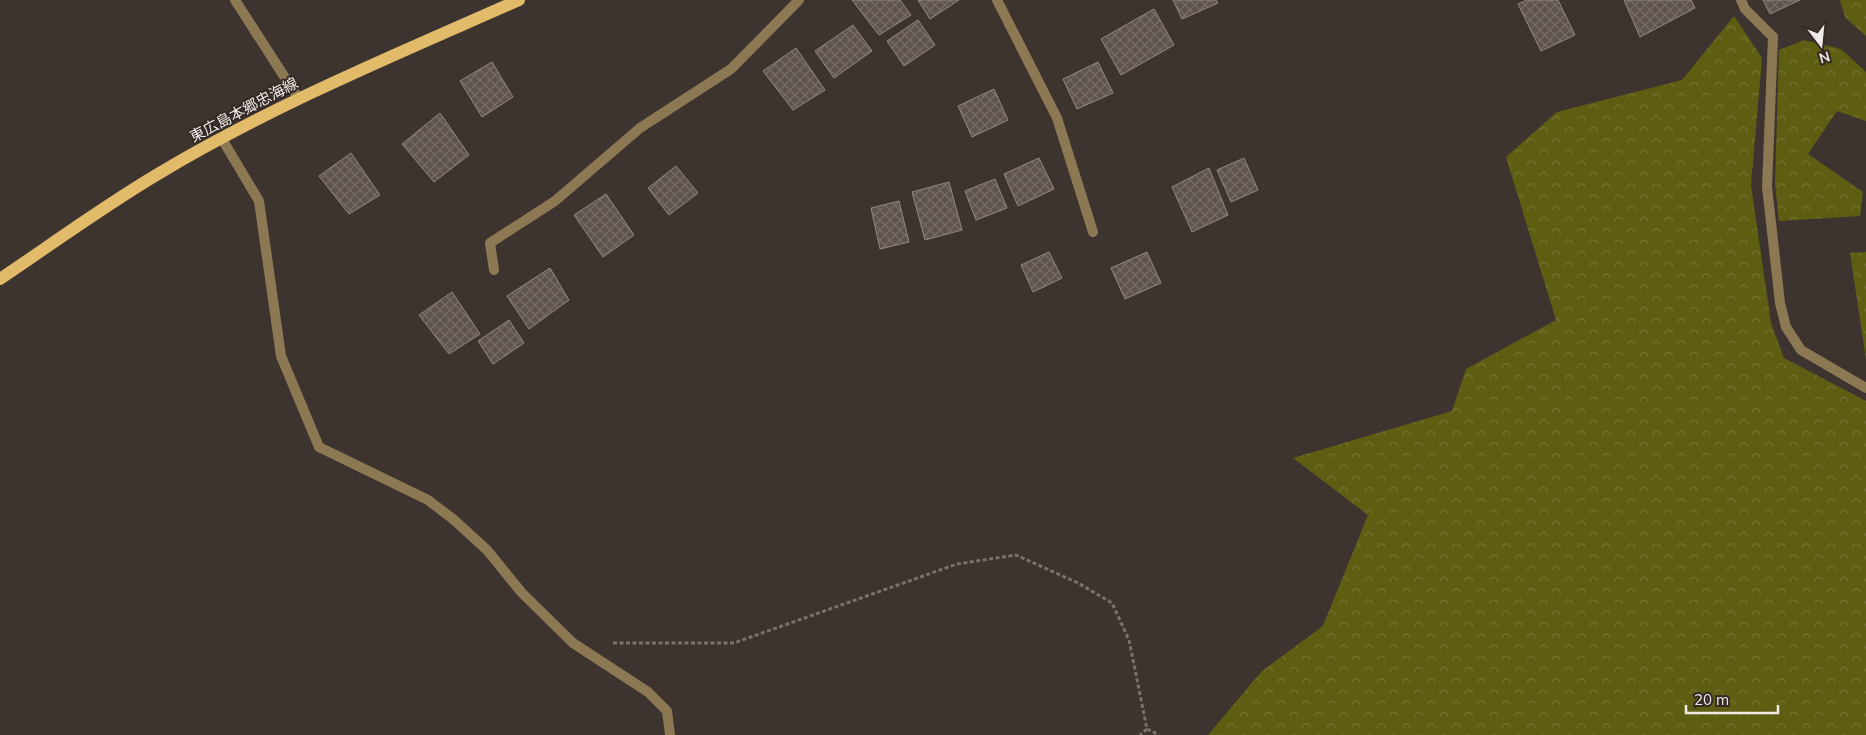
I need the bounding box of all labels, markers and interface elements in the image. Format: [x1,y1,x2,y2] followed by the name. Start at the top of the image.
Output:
[1796,20,1846,70] north arrow
[1817,47,1832,68] text: N
[186,73,301,146] street label: 東広島本郷忠海線
[1686,682,1778,714] scale bar
[1694,690,1729,709] text: 20 m

